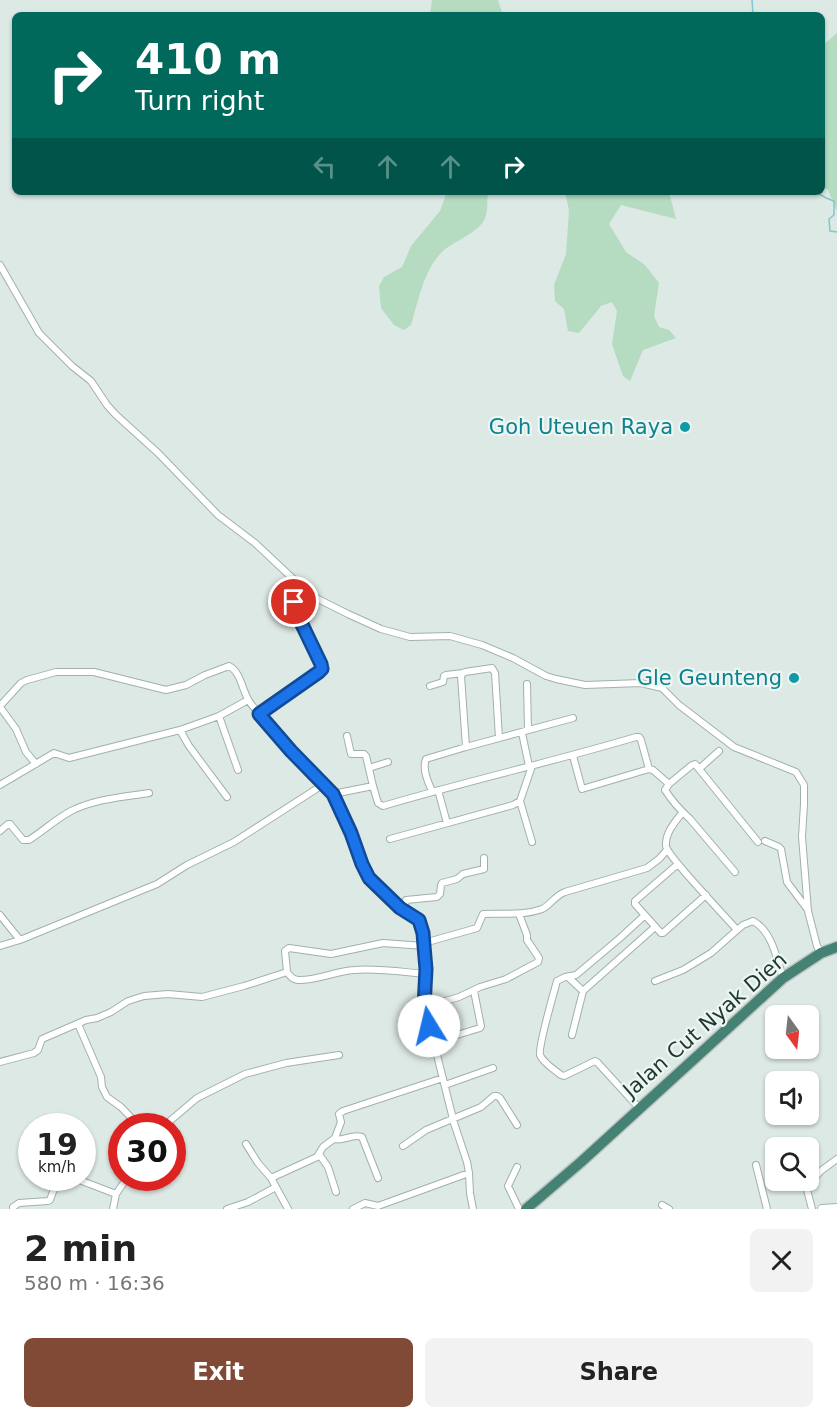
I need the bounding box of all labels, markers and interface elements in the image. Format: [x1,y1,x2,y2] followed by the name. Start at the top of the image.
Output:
[135,35,281,84] text: 410 m
[36,36,114,114] icon: right
[135,85,264,116] text: Turn right
[308,150,341,183] icon: left
[371,150,404,183] icon: ahead
[434,150,467,183] icon: ahead
[497,150,530,183] icon: right
[489,415,673,439] place label: Goh Uteuen Raya
[678,420,692,434] marker: Goh Uteuen Raya
[268,576,319,627] pin
[277,585,310,618] icon: arrive
[637,666,782,690] place label: Gle Geunteng
[787,671,801,685] marker: Gle Geunteng
[617,947,792,1104] street label: Jalan Cut Nyak Dien
[397,994,461,1058] position arrow
[765,1005,819,1059] north arrow
[765,1005,819,1191] map controls
[765,1071,819,1125] button: sound
[108,1113,186,1191] speed limit sign: 30
[36,1127,78,1162] text: 19
[765,1137,819,1191] button: search
[38,1158,76,1176] text: km/h
[24,1228,137,1269] text: 2 min
[750,1229,813,1292] button: close
[24,1271,165,1295] text: 580 m · 16:36
[24,1338,413,1407] button: Exit
[425,1338,813,1407] button: Share

